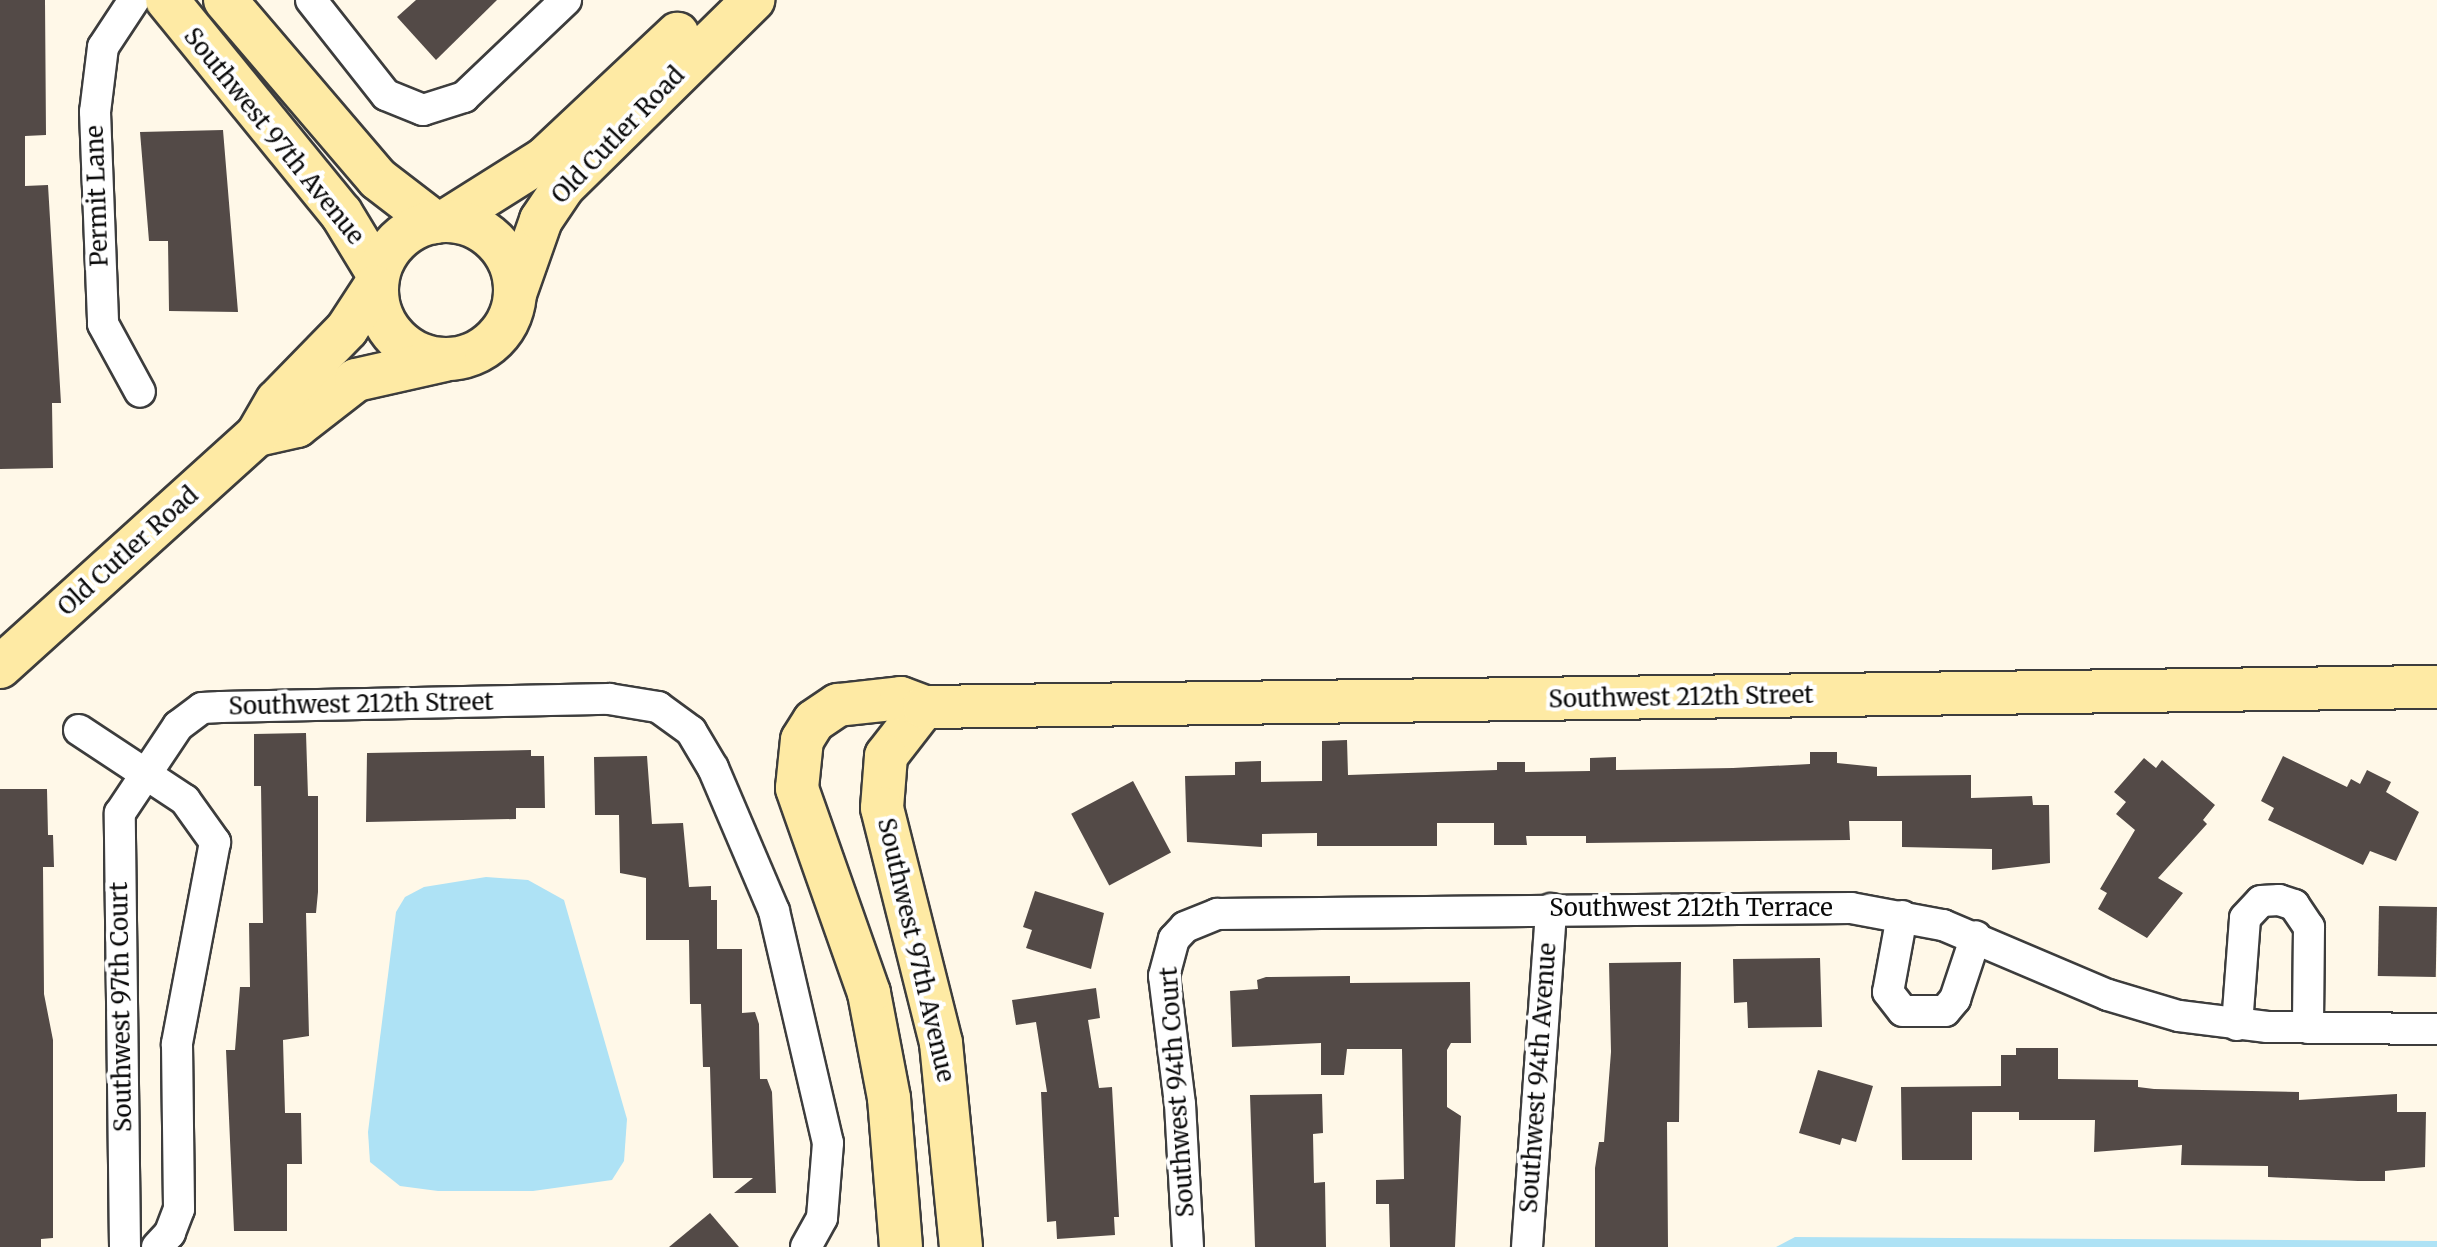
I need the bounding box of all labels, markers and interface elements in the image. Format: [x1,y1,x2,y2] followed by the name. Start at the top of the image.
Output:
[178,22,370,250] street label: Southwest 97th Avenue
[546,61,690,209] street label: Old Cutler Road
[80,125,114,267] street label: Permit Lane
[52,480,204,622] street label: Old Cutler Road
[1548,680,1814,714] street label: Southwest 212th Street
[228,687,494,721] street label: Southwest 212th Street
[872,815,960,1085] street label: Southwest 97th Avenue
[104,882,138,1132] street label: Southwest 97th Court
[1549,894,1833,922] street label: Southwest 212th Terrace
[1514,942,1562,1214] street label: Southwest 94th Avenue
[1154,966,1200,1218] street label: Southwest 94th Court

